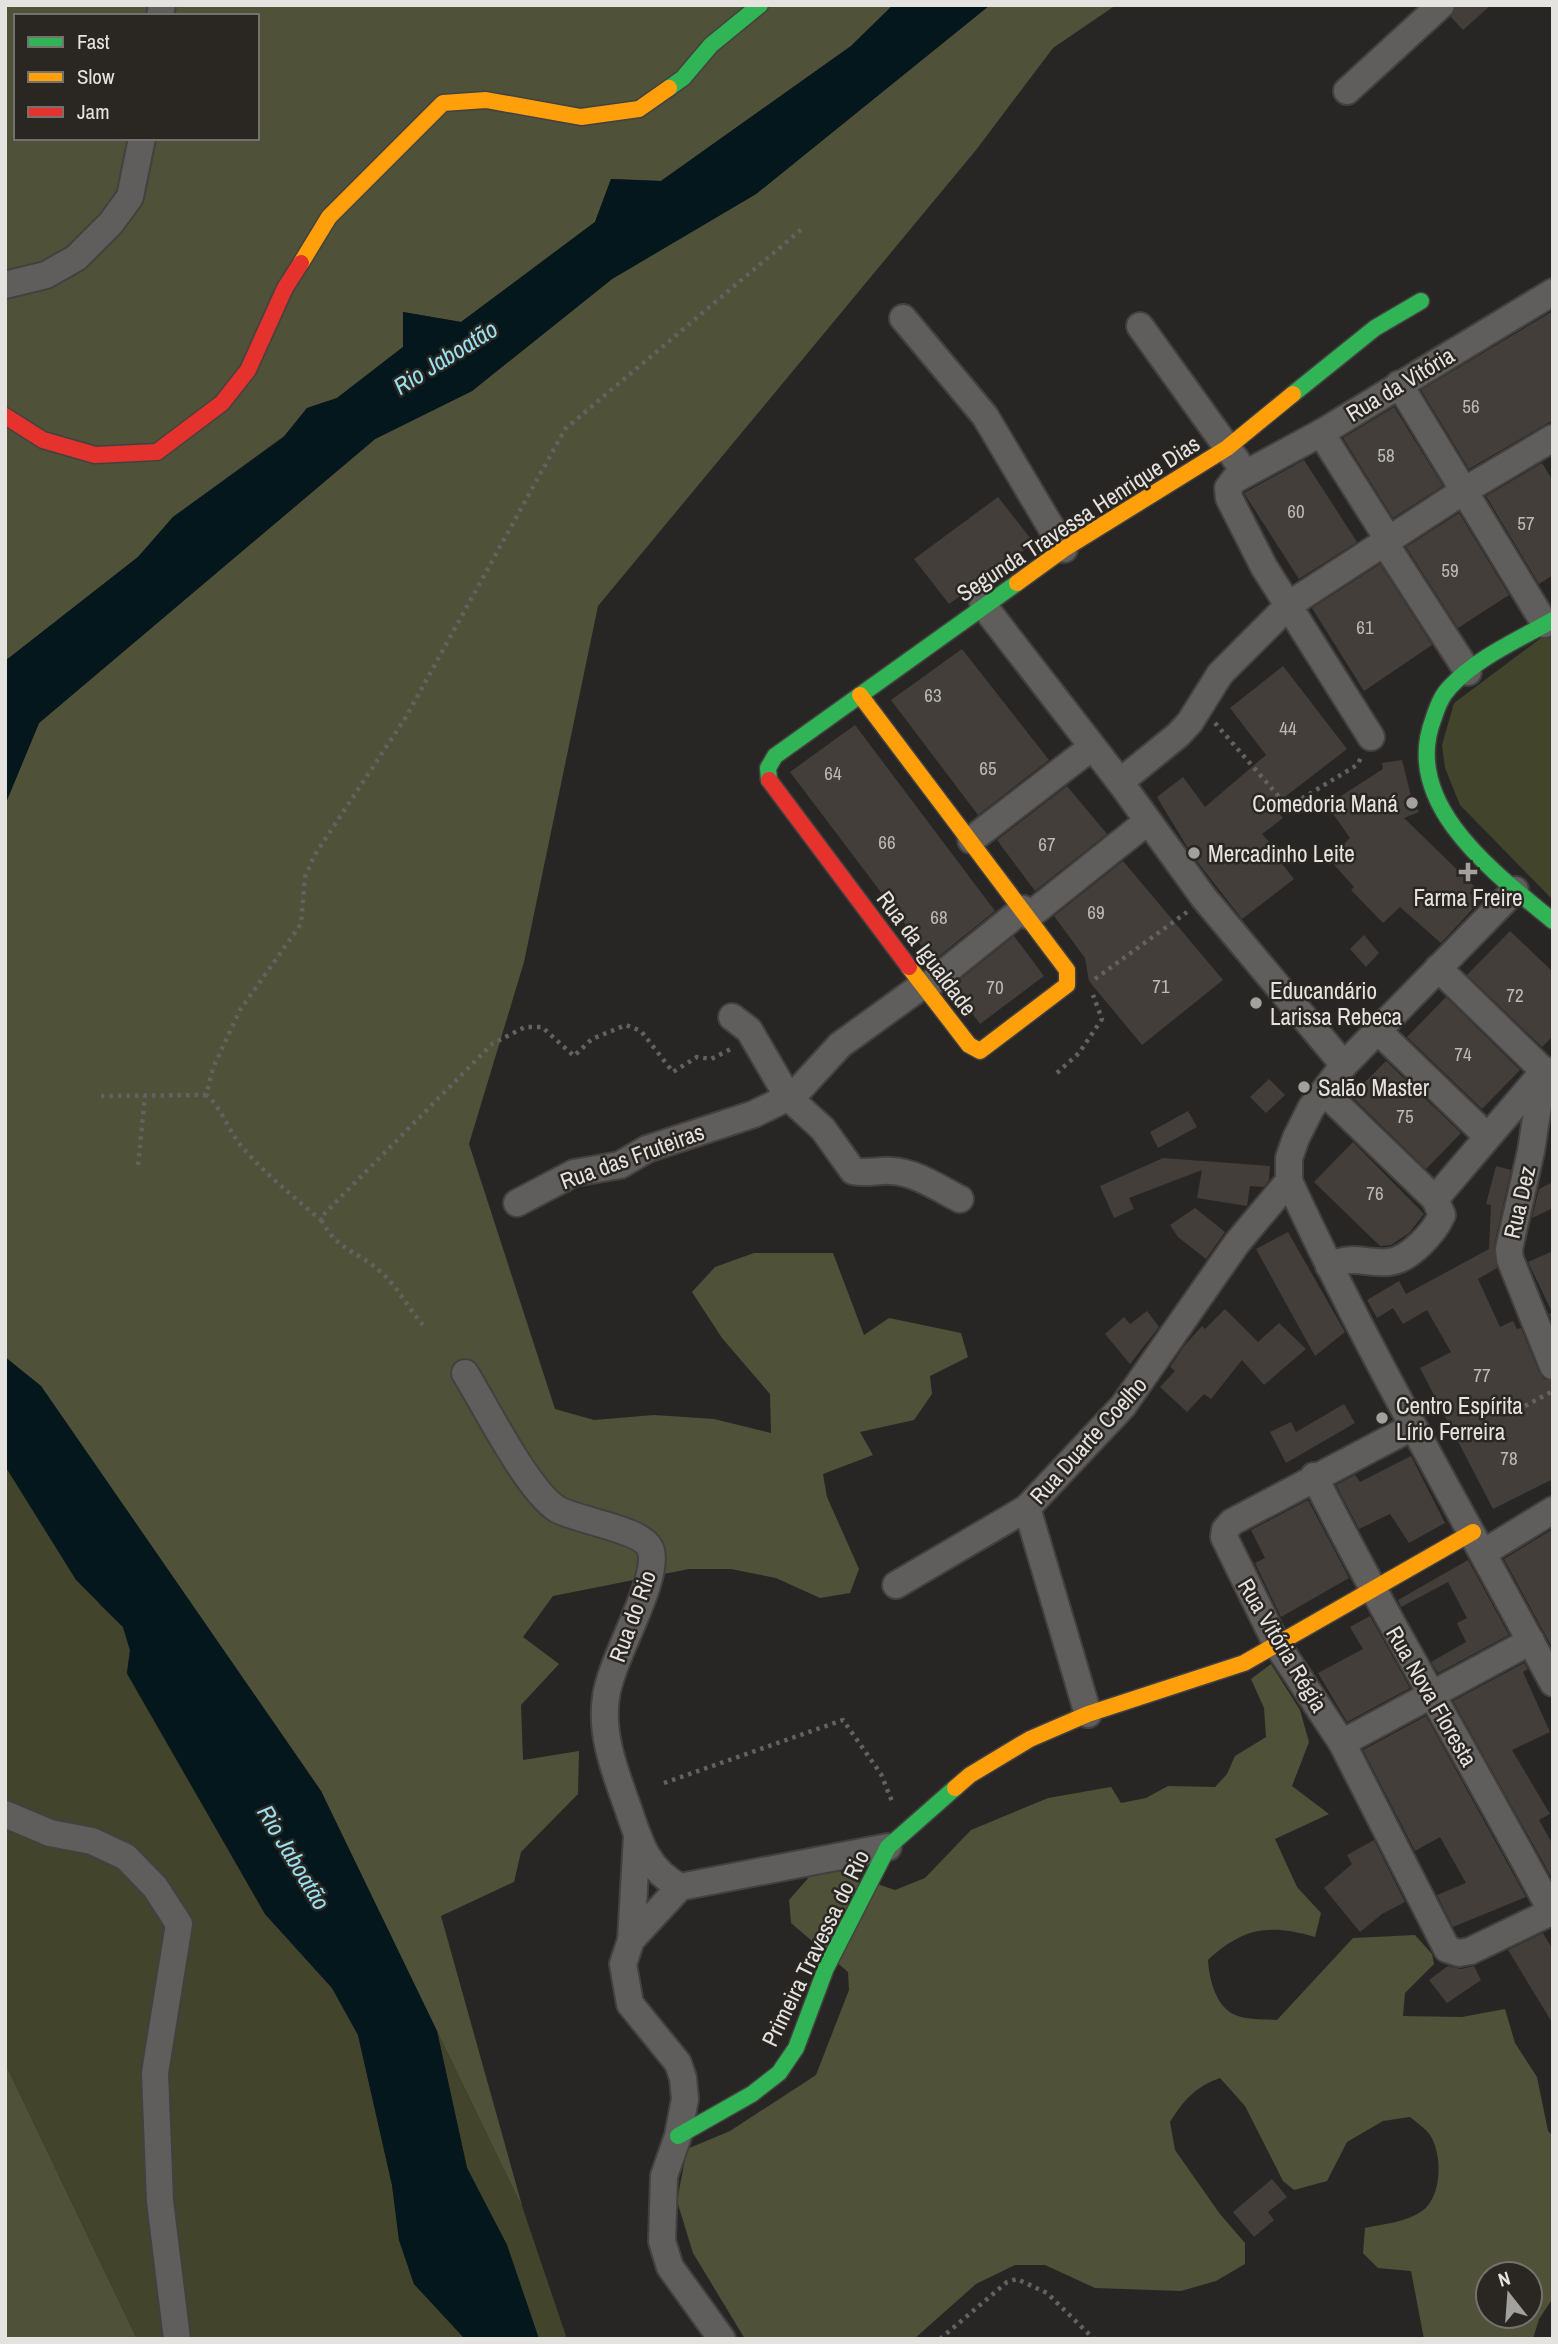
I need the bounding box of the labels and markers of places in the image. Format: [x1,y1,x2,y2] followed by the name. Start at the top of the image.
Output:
[1252,788,1398,819] place label: Comedoria Maná
[1404,795,1420,811] marker: Comedoria Maná
[1208,838,1355,869] place label: Mercadinho Leite
[1186,845,1202,861] marker: Mercadinho Leite
[1460,864,1476,880] marker: Farma Freire
[1413,882,1523,913] place label: Farma Freire
[1270,975,1403,1032] place label: Educandário Larissa Rebeca
[1248,995,1264,1011] marker: Educandário Larissa Rebeca
[1318,1072,1430,1103] place label: Salão Master
[1296,1079,1312,1095] marker: Salão Master
[1396,1390,1523,1447] place label: Centro Espírita Lírio Ferreira
[1374,1410,1390,1426] marker: Centro Espírita Lírio Ferreira

